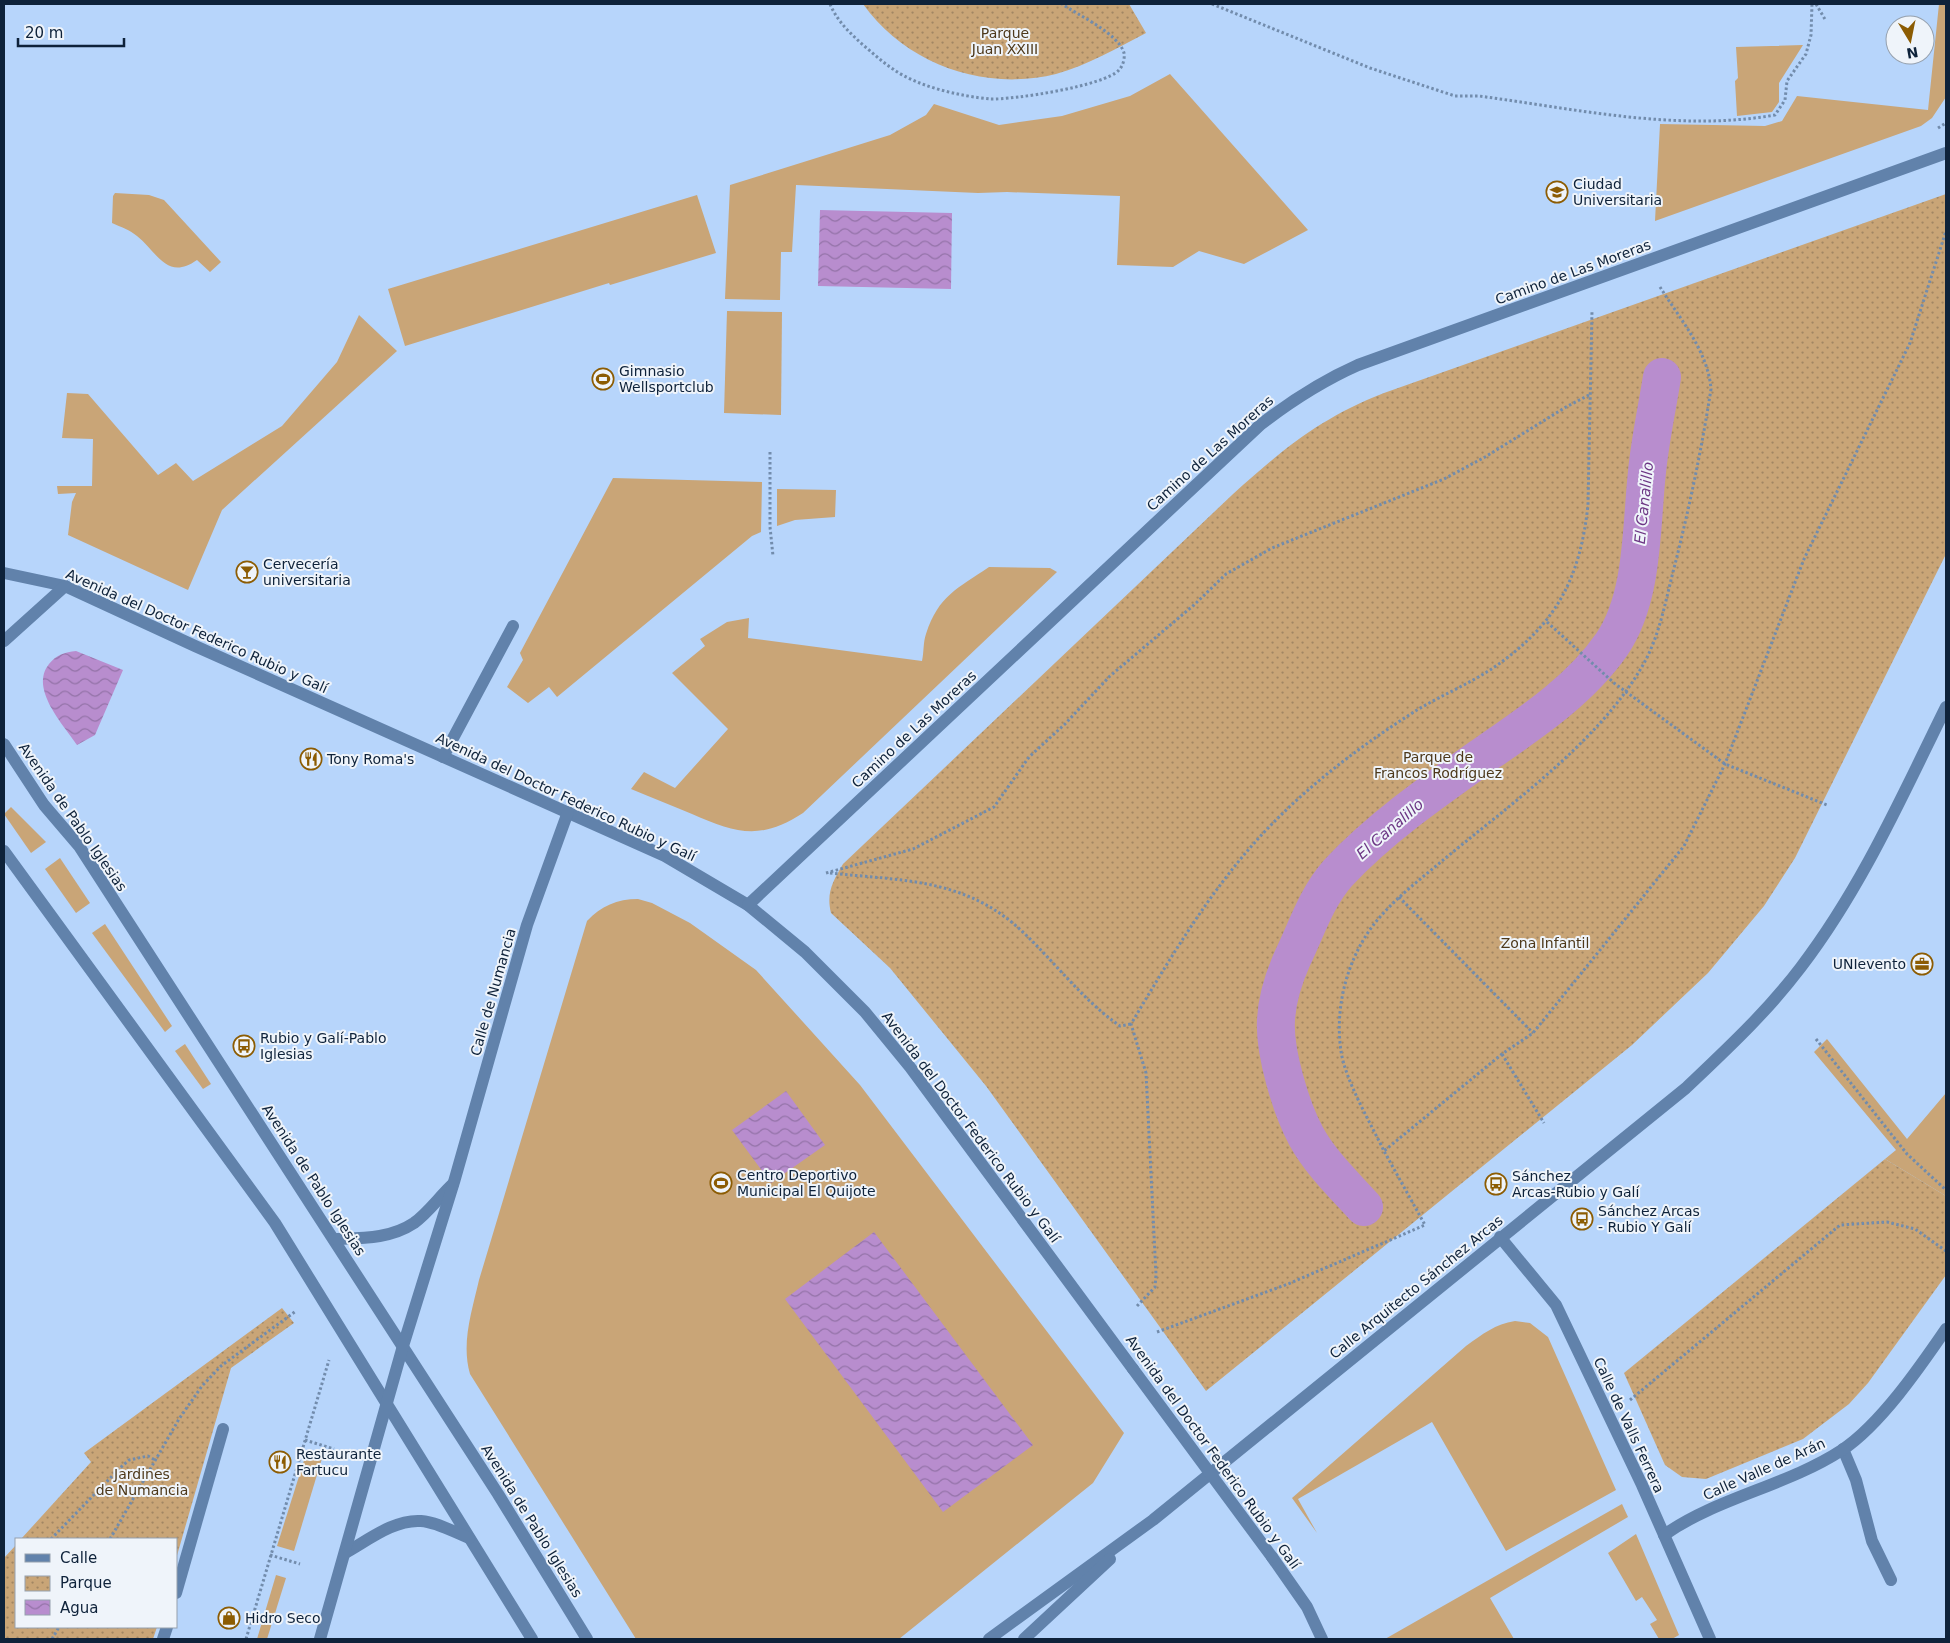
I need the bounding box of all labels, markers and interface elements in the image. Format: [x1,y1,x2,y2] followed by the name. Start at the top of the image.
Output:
[18,15,124,47] scale bar
[1885,15,1935,65] north arrow
[25,24,63,42] text: 20 m
[971,25,1038,57] park label: Parque Juan XXIII
[1905,44,1919,62] text: N
[1573,176,1662,208] place label: Ciudad Universitaria
[1545,180,1569,204] school or university icon: Ciudad Universitaria
[1493,236,1653,308] street label: Camino de Las Moreras
[619,363,714,395] place label: Gimnasio Wellsportclub
[591,367,615,391] sports icon: Gimnasio Wellsportclub
[1144,392,1276,514] street label: Camino de Las Moreras
[1631,461,1657,545] water label: El Canalillo
[263,556,351,588] place label: Cervecería universitaria
[235,560,259,584] bar icon: Cervecería universitaria
[64,566,331,697] street label: Avenida del Doctor Federico Rubio y Galí
[849,667,979,791] street label: Camino de Las Moreras
[433,730,700,865] street label: Avenida del Doctor Federico Rubio y Galí
[16,740,130,894] street label: Avenida de Pablo Iglesias
[299,747,323,771] restaurant icon: Tony Roma's
[1374,749,1502,781] park label: Parque de Francos Rodríguez
[326,751,414,767] place label: Tony Roma's
[1353,795,1427,863] water label: El Canalillo
[467,926,519,1058] street label: Calle de Numancia
[1501,935,1589,951] park label: Zona Infantil
[1910,952,1934,976] office icon: UNIevento
[1833,956,1906,972] place label: UNIevento
[879,1008,1064,1246] street label: Avenida del Doctor Federico Rubio y Galí
[260,1030,387,1062] place label: Rubio y Galí-Pablo Iglesias
[232,1034,256,1058] bus stop icon: Rubio y Galí-Pablo Iglesias
[259,1101,369,1259] street label: Avenida de Pablo Iglesias
[737,1167,876,1199] place label: Centro Deportivo Municipal El Quijote
[1512,1168,1640,1200] place label: Sánchez Arcas-Rubio y Galí
[709,1171,733,1195] sports icon: Centro Deportivo Municipal El Quijote
[1484,1172,1508,1196] bus stop icon: Sánchez Arcas-Rubio y Galí
[1598,1203,1700,1235] place label: Sánchez Arcas - Rubio Y Galí
[1570,1207,1594,1231] bus stop icon: Sánchez Arcas - Rubio Y Galí
[1326,1212,1506,1362] street label: Calle Arquitecto Sánchez Arcas
[1123,1332,1304,1573] street label: Avenida del Doctor Federico Rubio y Galí
[1591,1355,1667,1495] street label: Calle de Valls Ferrera
[1701,1435,1827,1503] street label: Calle Valle de Arán
[478,1442,586,1600] street label: Avenida de Pablo Iglesias
[296,1446,381,1478] place label: Restaurante Fartucu
[268,1450,292,1474] restaurant icon: Restaurante Fartucu
[96,1466,188,1498] park label: Jardines de Numancia
[15,1538,178,1628] legend
[60,1549,97,1567] text: Calle
[60,1574,112,1592] text: Parque
[60,1599,98,1617] text: Agua
[217,1606,241,1630] shop icon: Hidro Seco
[245,1610,321,1626] place label: Hidro Seco

